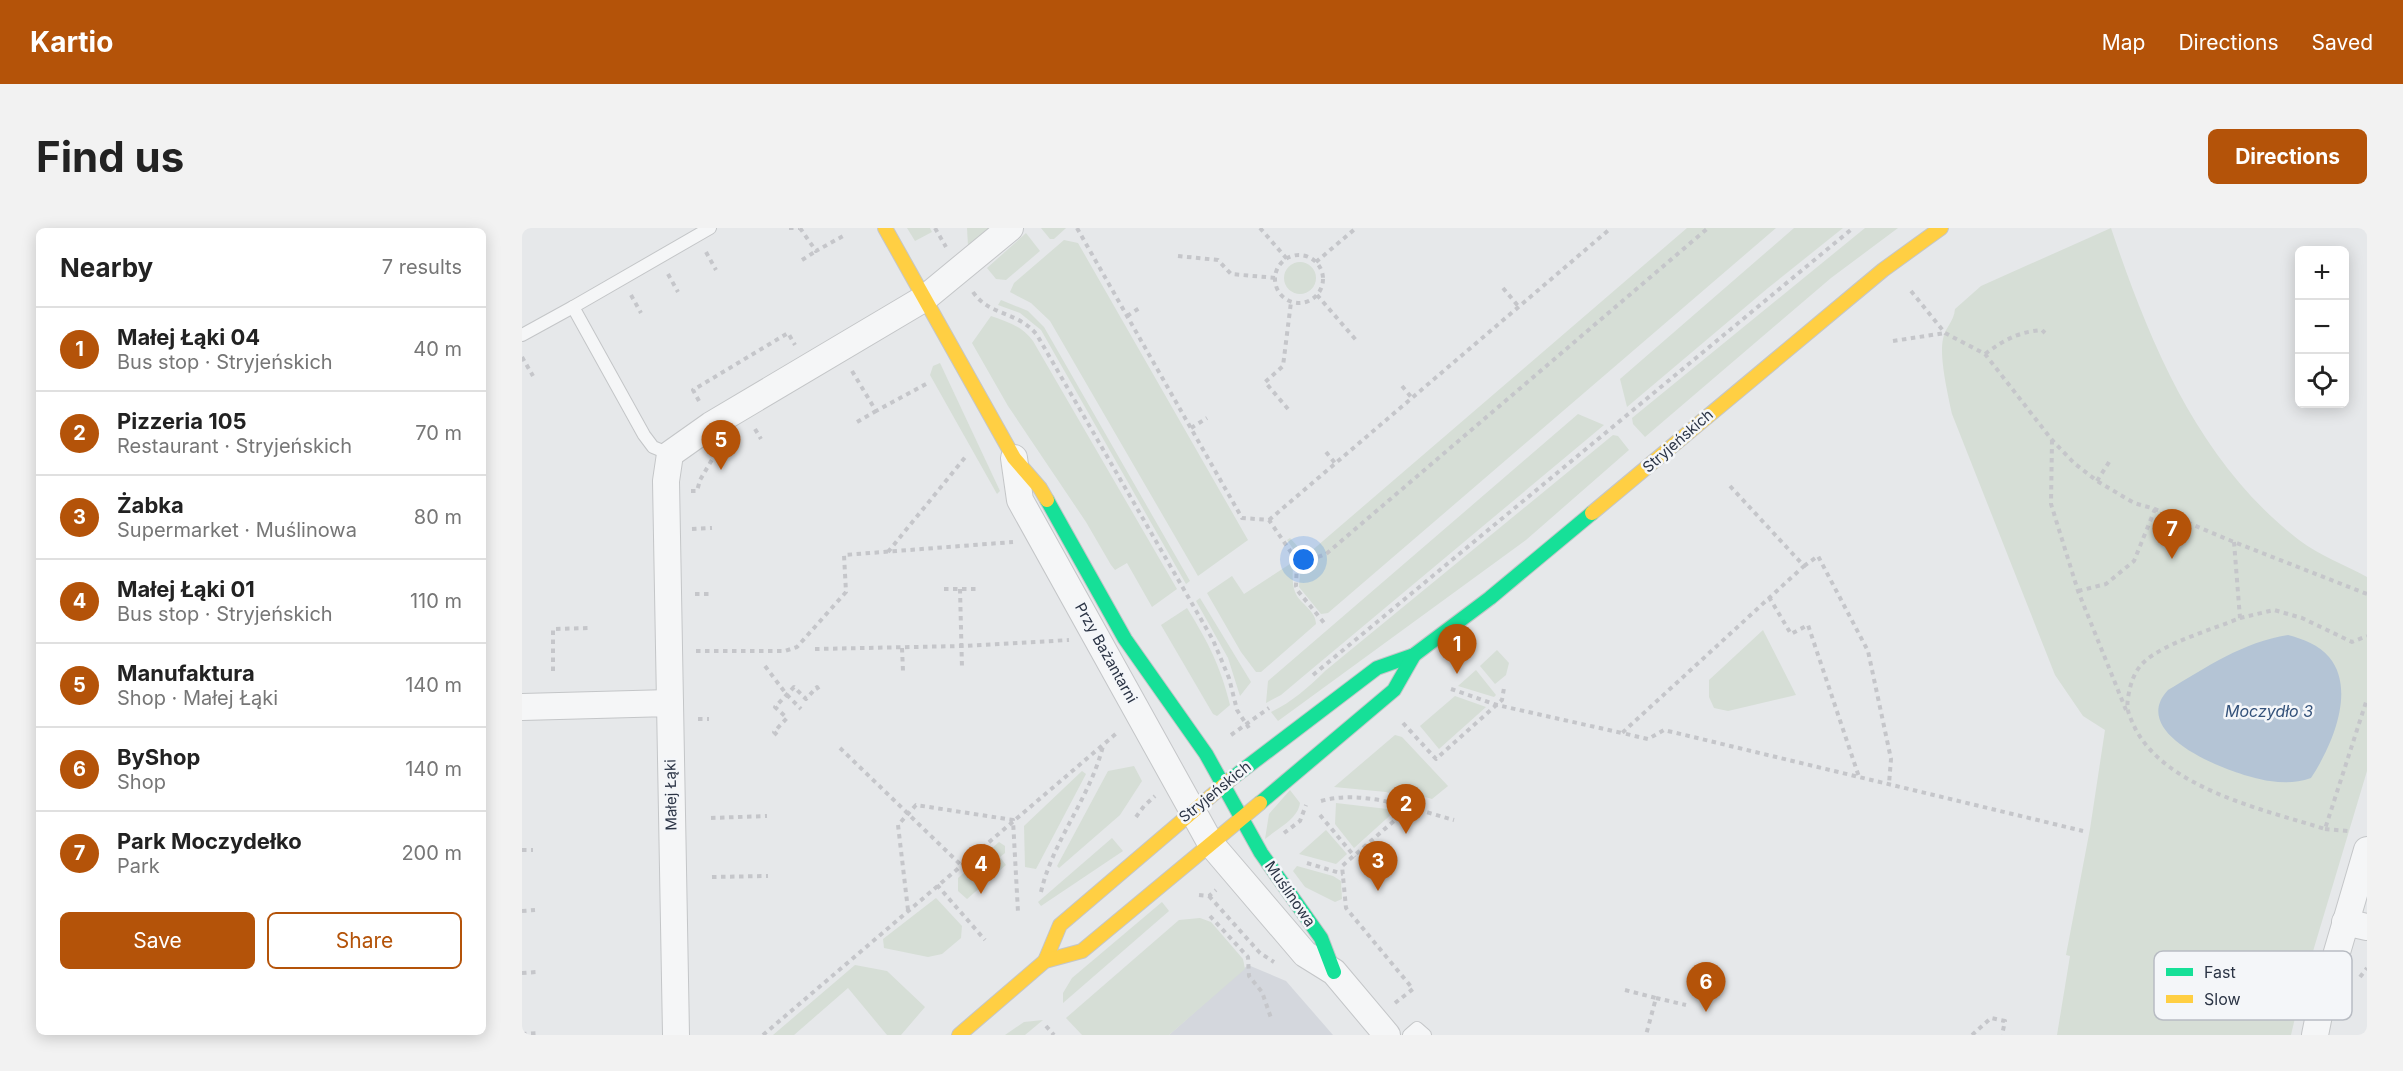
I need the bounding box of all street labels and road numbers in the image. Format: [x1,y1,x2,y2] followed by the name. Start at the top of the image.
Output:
[1638,405,1717,476] street label: Stryjeńskich
[1071,599,1142,706] street label: Przy Bażantarni
[1175,757,1255,826] street label: Stryjeńskich
[660,759,681,831] street label: Małej Łąki
[1261,857,1320,930] street label: Muślinowa

